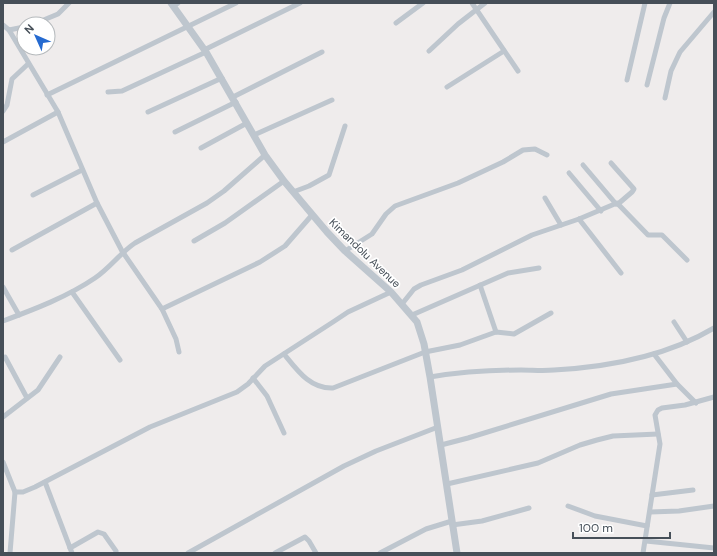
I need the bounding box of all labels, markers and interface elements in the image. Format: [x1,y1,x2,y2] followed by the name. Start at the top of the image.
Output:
[16,16,56,56] north arrow
[21,21,37,37] text: N
[326,215,404,291] street label: Kimandolu Avenue
[573,514,670,540] scale bar
[579,520,613,536] text: 100 m

